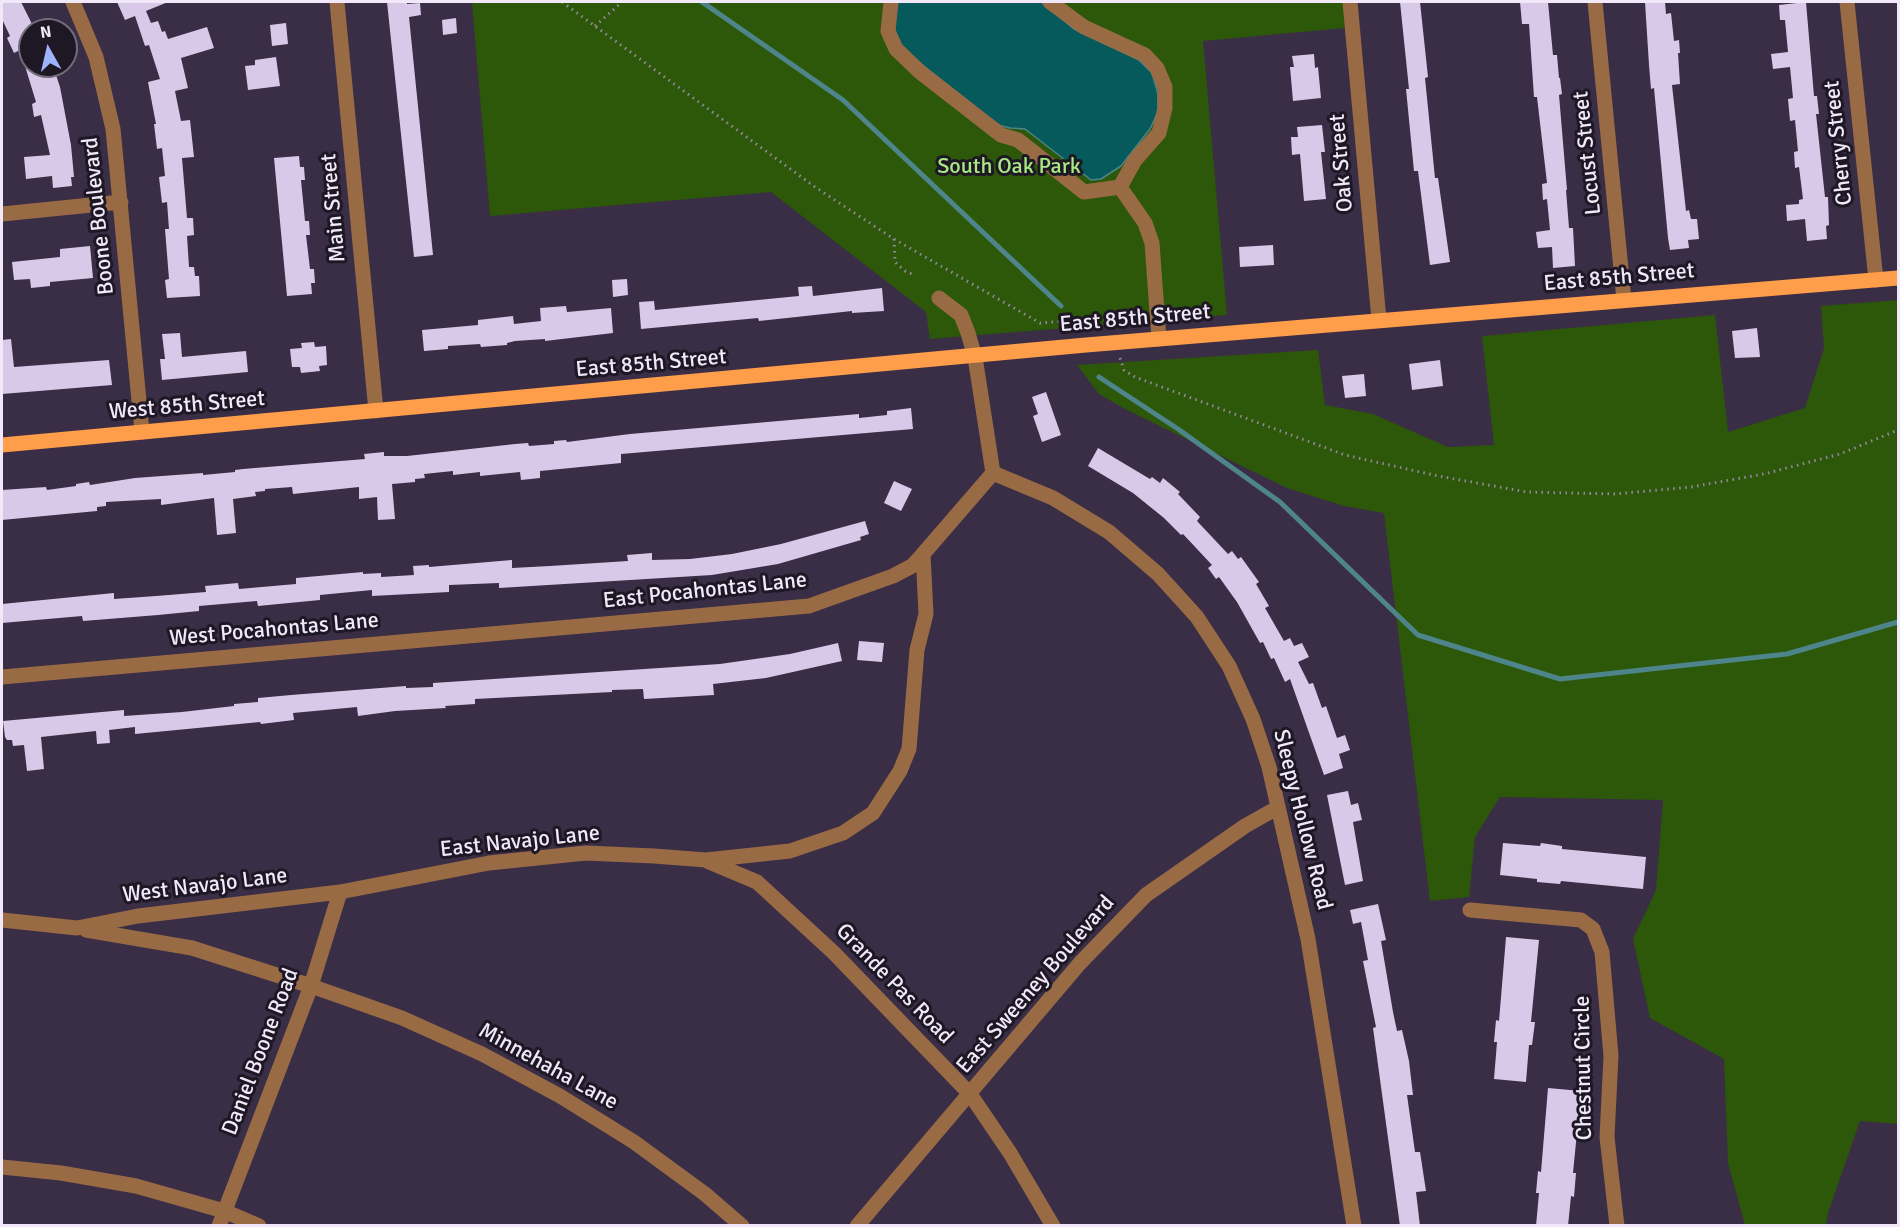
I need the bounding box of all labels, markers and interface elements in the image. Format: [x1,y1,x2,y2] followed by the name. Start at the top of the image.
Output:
[18,18,78,78] north arrow
[39,21,53,43] text: N
[1819,79,1859,207] street label: Cherry Street
[1568,90,1608,216] street label: Locust Street
[1325,113,1359,213] street label: Oak Street
[78,136,120,296] street label: Boone Boulevard
[316,153,352,263] street label: Main Street
[937,154,1081,180] park label: South Oak Park
[1543,258,1695,298] street label: East 85th Street
[1059,299,1211,339] street label: East 85th Street
[575,344,727,384] street label: East 85th Street
[108,386,266,426] street label: West 85th Street
[602,567,808,615] street label: East Pocahontas Lane
[168,608,380,652] street label: West Pocahontas Lane
[1267,727,1337,913] street label: Sleepy Hollow Road
[439,820,601,864] street label: East Navajo Lane
[121,863,289,909] street label: West Navajo Lane
[951,891,1121,1079] street label: East Sweeney Boulevard
[830,918,958,1050] street label: Grande Pas Road
[217,965,305,1139] street label: Daniel Boone Road
[1570,995,1598,1141] street label: Chestnut Circle
[474,1018,622,1116] street label: Minnehaha Lane

